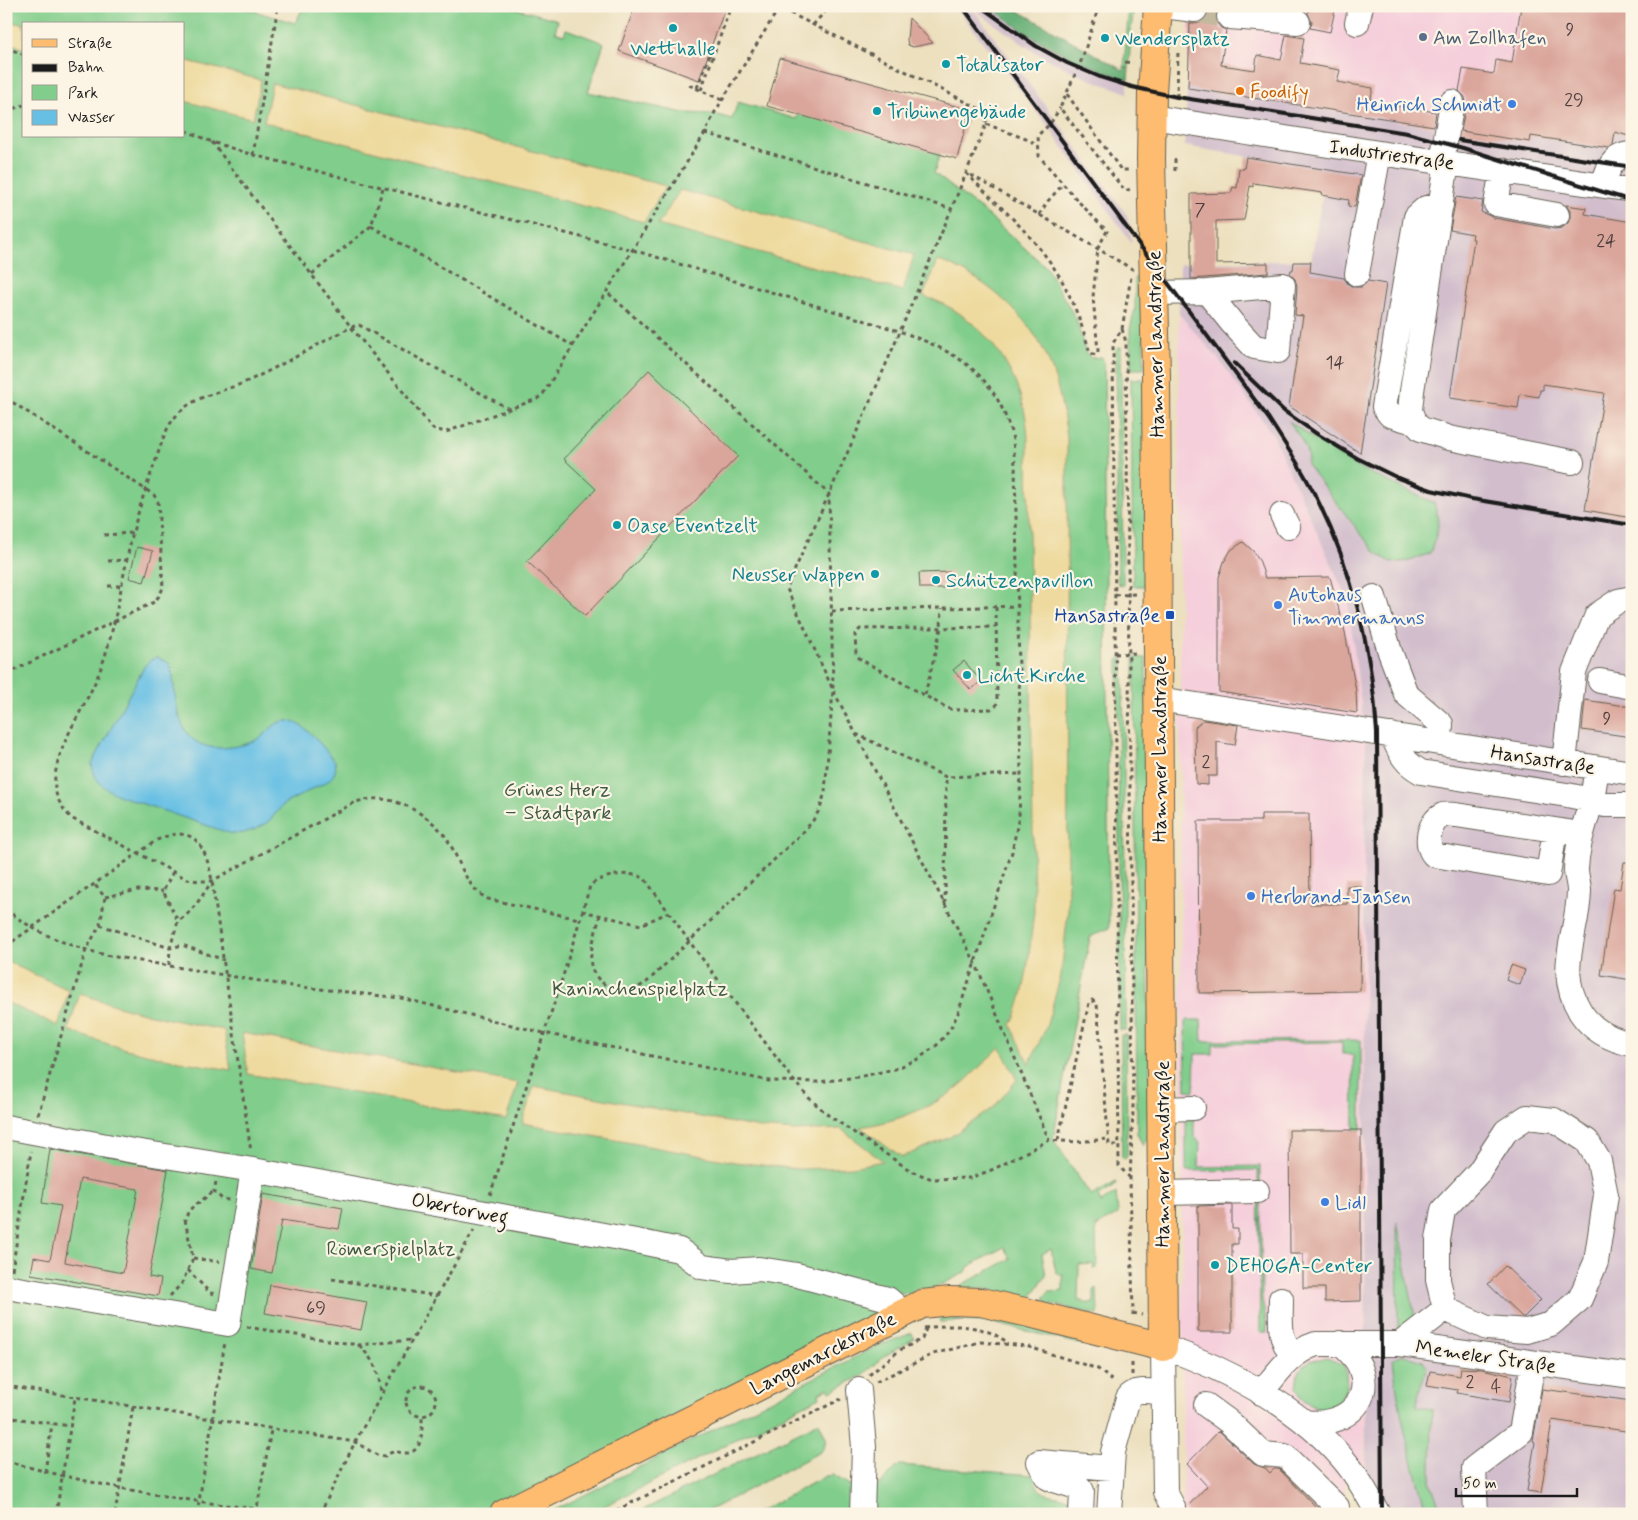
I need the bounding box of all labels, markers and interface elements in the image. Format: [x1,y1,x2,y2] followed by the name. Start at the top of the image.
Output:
[1566,18,1575,42] house number: 9
[22,22,185,138] legend
[667,22,679,34] marker: Wetthalle
[1433,25,1547,52] place label: Am Zollhafen
[1115,26,1230,53] place label: Wendersplatz
[1417,31,1429,43] marker: Am Zollhafen
[1099,32,1111,44] marker: Wendersplatz
[68,34,112,54] text: Straße
[630,36,716,63] place label: Wetthalle
[956,52,1044,79] place label: Totalisator
[68,58,105,78] text: Bahn
[940,58,952,70] marker: Totalisator
[1250,79,1309,106] place label: Foodify
[68,84,98,104] text: Park
[1234,85,1246,97] marker: Foodify
[1564,88,1584,112] house number: 29
[1357,92,1502,119] place label: Heinrich Schmidt
[1506,98,1518,110] marker: Heinrich Schmidt
[887,99,1026,127] place label: Tribünengebäude
[871,105,883,117] marker: Tribünengebäude
[68,108,115,128] text: Wasser
[1327,133,1456,178] street label: Industriestraße
[1195,198,1206,222] house number: 7
[1596,229,1616,253] house number: 24
[1141,250,1172,438] street label: Hammer Landstraße
[1326,351,1345,375] house number: 14
[627,513,758,540] place label: Oase Eventzelt
[611,519,623,531] marker: Oase Eventzelt
[732,562,865,589] place label: Neusser Wappen
[869,568,881,580] marker: Neusser Wappen
[946,568,1094,595] place label: Schützenpavillon
[930,574,942,586] marker: Schützenpavillon
[1288,582,1425,632] place label: Autohaus Timmermanns
[1272,599,1284,611] marker: Autohaus Timmermanns
[1054,603,1160,630] place label: Hansastraße
[1164,609,1176,621] marker: Hansastraße
[1147,655,1174,843] street label: Hammer Landstraße
[977,663,1086,690] place label: Licht.Kirche
[961,669,973,681] marker: Licht.Kirche
[1603,707,1612,731] house number: 9
[1488,739,1597,782] street label: Hansastraße
[1202,750,1211,774] house number: 2
[503,777,611,827] park label: Grünes Herz – Stadtpark
[1261,884,1411,911] place label: Herbrand-Jansen
[1245,890,1257,902] marker: Herbrand-Jansen
[552,976,728,1003] park label: Kaninchenspielplatz
[1150,1060,1177,1248] street label: Hammer Landstraße
[409,1187,511,1234] street label: Obertorweg
[1335,1190,1366,1217] place label: Lidl
[1319,1196,1331,1208] marker: Lidl
[327,1236,455,1263] park label: Römerspielplatz
[1225,1253,1372,1280] place label: DEHOGA-Center
[1209,1259,1221,1271] marker: DEHOGA-Center
[306,1296,326,1320] house number: 69
[746,1306,902,1404] street label: Langemarckstraße
[1414,1334,1558,1381] street label: Memeler Straße
[1466,1370,1475,1394] house number: 2
[1491,1375,1501,1399] house number: 4
[1456,1465,1577,1497] scale bar
[1463,1474,1497,1494] text: 50 m

